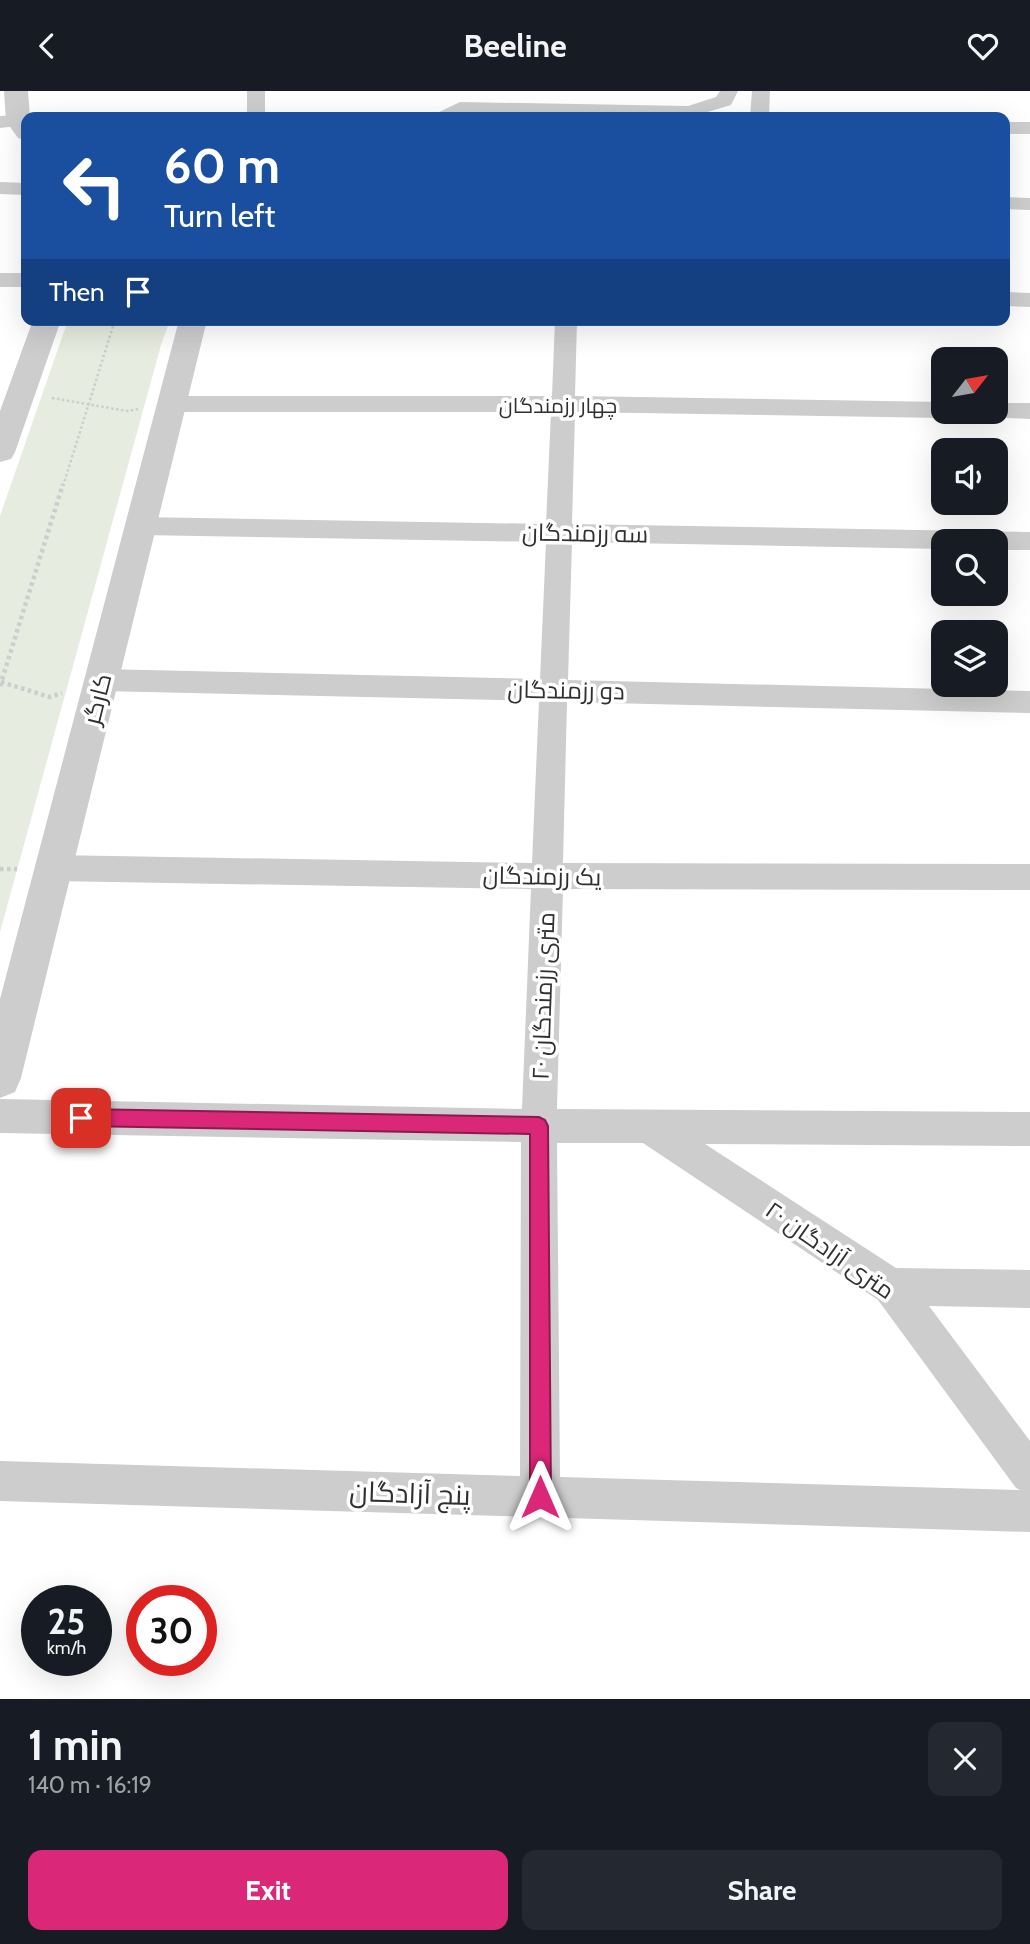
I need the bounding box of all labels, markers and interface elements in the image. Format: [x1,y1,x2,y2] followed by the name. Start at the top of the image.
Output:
[463,26,567,65] text: Beeline
[28,27,66,65] icon: back
[964,27,1002,65] icon: heart
[164,136,280,195] text: 60 m
[49,140,140,231] icon: left
[164,196,275,235] text: Turn left
[119,273,157,311] icon: arrive
[49,276,105,308] text: Then
[931,347,1008,423] north arrow
[931,347,1008,697] map controls
[499,393,617,420] street label: چهار رزمندگان
[931,438,1008,515] button: sound
[522,517,648,549] street label: سه رزمندگان
[931,529,1008,606] button: search
[931,620,1008,697] button: layers
[76,670,117,730] street label: کارگر
[507,674,625,706] street label: دو رزمندگان
[482,860,602,892] street label: یک رزمندگان
[526,912,560,1080] street label: ۲۰ متری رزمندگان
[51,1088,111,1148] pin
[62,1099,100,1137] icon: arrive
[760,1195,900,1305] street label: ۲۰ متری آزادگان
[503,1460,577,1534] position arrow
[349,1474,472,1514] street label: پنج آزادگان
[126,1585,217,1676] speed limit sign: 30
[48,1600,85,1643] text: 25
[47,1637,86,1659] text: km/h
[28,1719,123,1771] text: 1 min
[928,1722,1002,1796] button: close
[28,1771,152,1799] text: 140 m · 16:19
[28,1850,508,1930] button: Exit
[522,1850,1002,1930] button: Share

